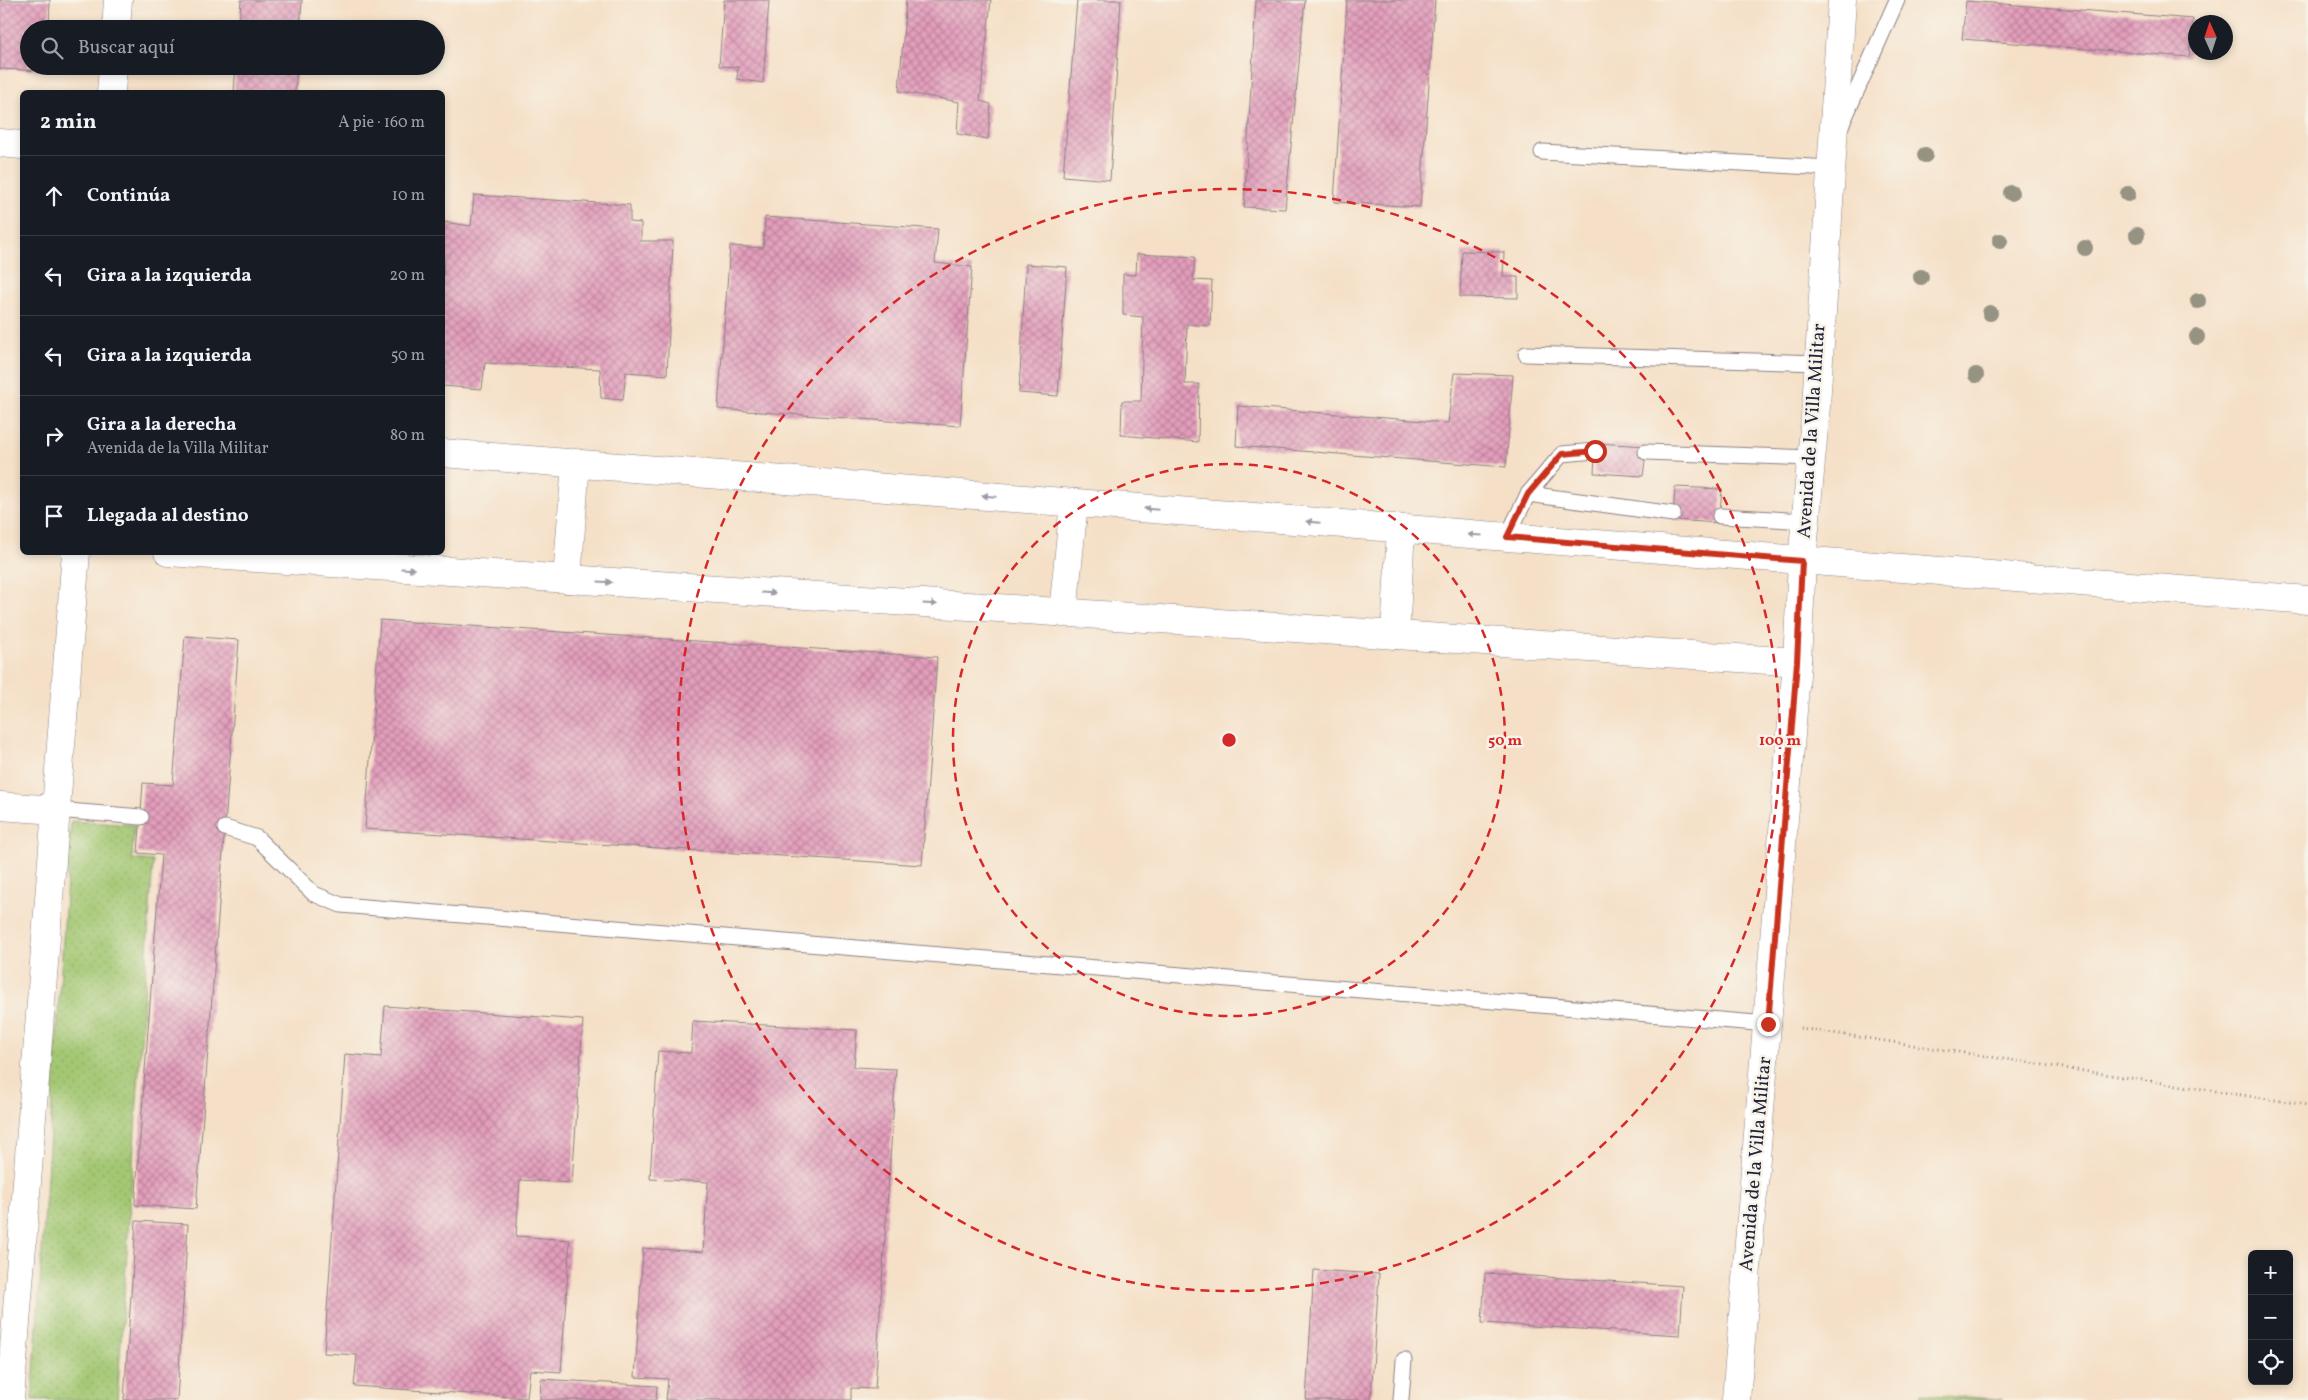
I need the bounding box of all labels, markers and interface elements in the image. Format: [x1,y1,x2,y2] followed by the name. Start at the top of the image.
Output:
[2188,15,2233,60] north arrow
[20,20,445,75] search box
[38,34,66,62] icon: search
[78,35,175,61] text: Buscar aquí
[40,108,97,137] text: 2 min
[338,112,425,134] text: A pie · 160 m
[40,182,68,210] icon: ahead
[87,183,170,209] text: Continúa
[392,185,425,207] text: 10 m
[40,262,68,290] icon: left
[87,263,252,289] text: Gira a la izquierda
[390,265,425,287] text: 20 m
[1792,323,1832,539] street label: Avenida de la Villa Militar
[40,342,68,370] icon: left
[87,343,252,369] text: Gira a la izquierda
[391,345,425,367] text: 50 m
[87,412,237,438] text: Gira a la derecha
[40,422,68,450] icon: right
[390,425,425,447] text: 80 m
[87,438,268,460] text: Avenida de la Villa Militar
[1584,440,1607,463] route start
[980,492,996,500] one-way arrow
[40,502,68,530] icon: arrive
[87,503,249,529] text: Llegada al destino
[1142,505,1158,513] one-way arrow
[1304,518,1320,526] one-way arrow
[1466,530,1482,538] one-way arrow
[401,565,417,573] one-way arrow
[598,578,614,586] one-way arrow
[760,589,776,597] one-way arrow
[922,600,938,608] one-way arrow
[1220,731,1238,749] centre of rings
[1488,731,1522,752] text: 50 m
[1759,731,1802,752] text: 100 m
[1757,1013,1780,1036] route end
[1734,1056,1778,1272] street label: Avenida de la Villa Militar
[2248,1250,2293,1385] map controls
[2248,1250,2293,1295] button: +
[2248,1295,2293,1340] button: −
[2248,1340,2293,1385] button: locate

